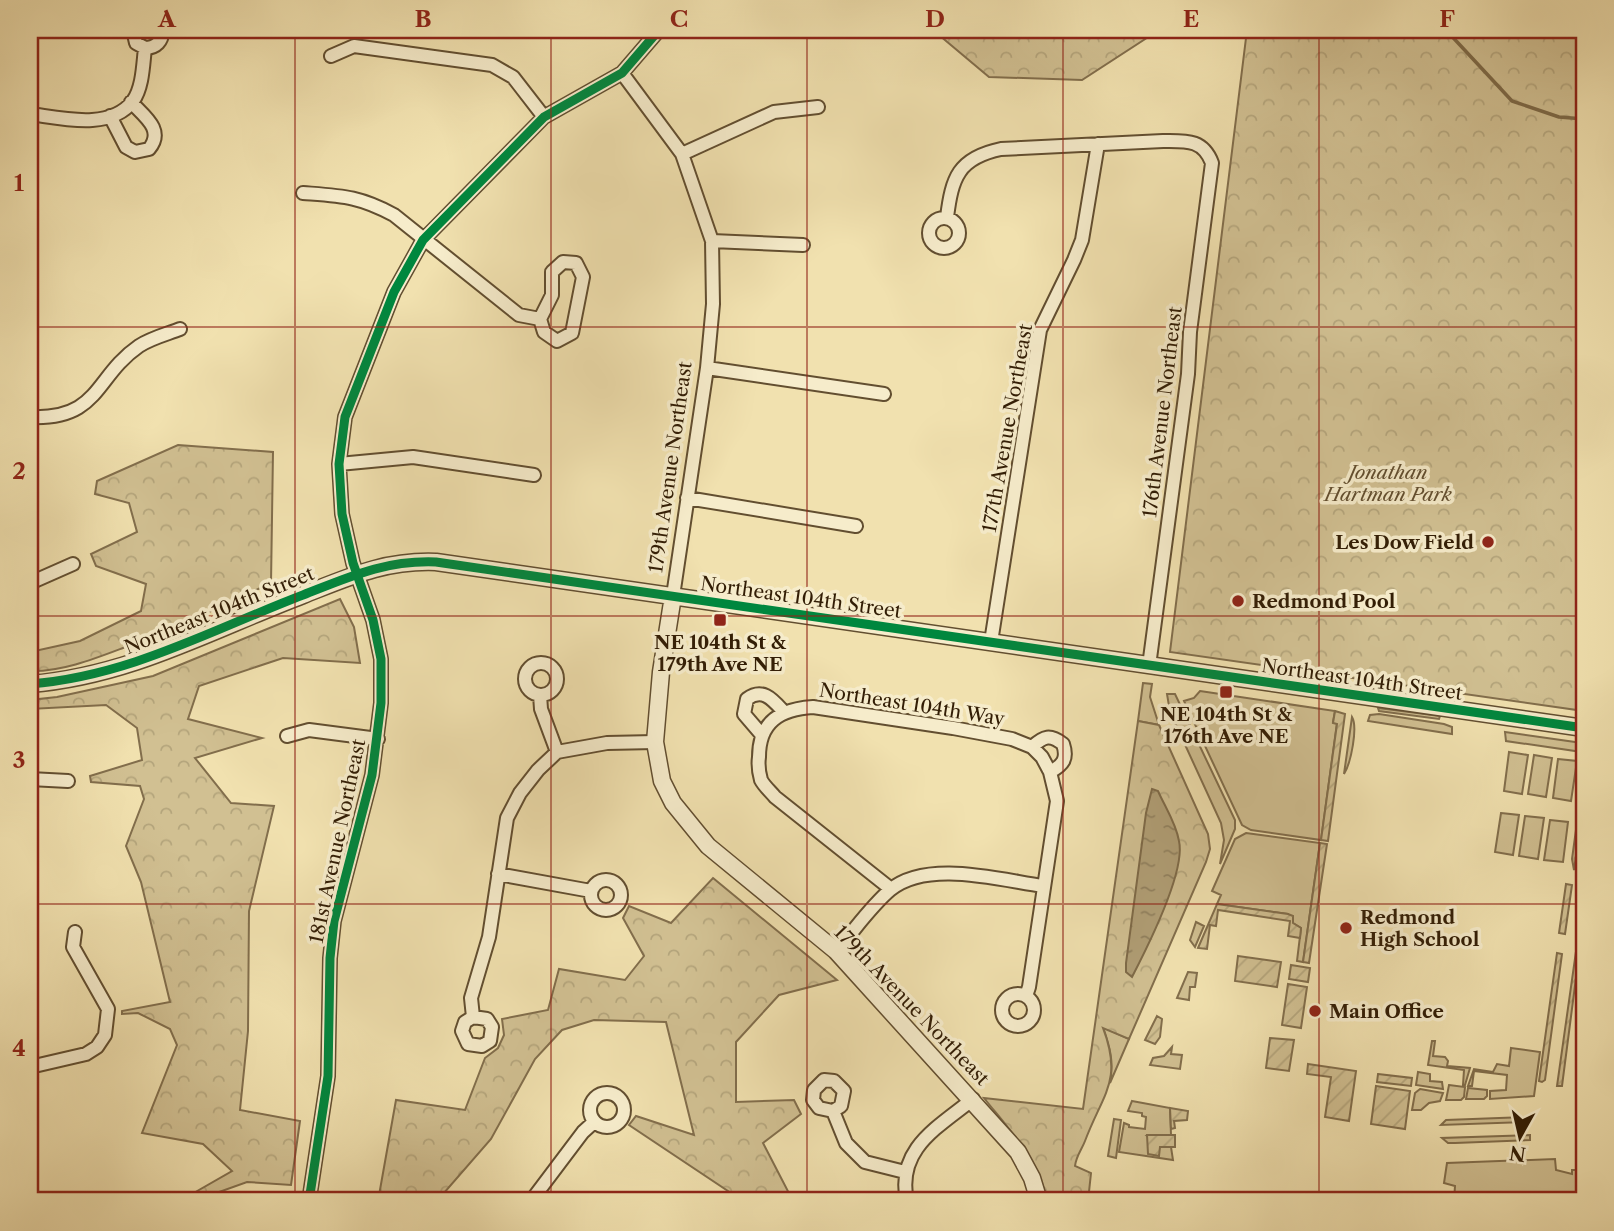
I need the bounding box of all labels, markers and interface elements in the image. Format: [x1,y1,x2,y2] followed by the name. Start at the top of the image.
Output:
[157,5,177,33] text: A
[414,5,432,33] text: B
[670,5,688,33] text: C
[925,5,945,33] text: D
[1183,5,1199,33] text: E
[1439,5,1455,33] text: F
[14,169,25,197] text: 1
[1138,305,1187,519] street label: 176th Avenue Northeast
[978,322,1037,534] street label: 177th Avenue Northeast
[644,360,697,574] street label: 179th Avenue Northeast
[12,457,26,485] text: 2
[1322,461,1452,506] park label: Jonathan Hartman Park
[1335,531,1474,554] place label: Les Dow Field
[1480,534,1496,550] marker: Les Dow Field
[121,562,318,659] street label: Northeast 104th Street
[699,572,903,623] street label: Northeast 104th Street
[1252,590,1396,613] place label: Redmond Pool
[1230,593,1246,609] marker: Redmond Pool
[712,612,728,628] marker: NE 104th St & 179th Ave NE
[654,631,787,676] place label: NE 104th St & 179th Ave NE
[1260,654,1464,705] street label: Northeast 104th Street
[818,678,1007,731] street label: Northeast 104th Way
[1218,684,1234,700] marker: NE 104th St & 176th Ave NE
[1160,703,1293,748] place label: NE 104th St & 176th Ave NE
[305,737,370,945] street label: 181st Avenue Northeast
[13,746,26,774] text: 3
[1360,906,1480,951] place label: Redmond High School
[1338,920,1354,936] marker: Redmond High School
[829,921,994,1090] street label: 179th Avenue Northeast
[1329,1000,1444,1023] place label: Main Office
[1307,1003,1323,1019] marker: Main Office
[12,1034,26,1062] text: 4
[1484,1102,1554,1172] north arrow
[1508,1141,1527,1166] text: N

